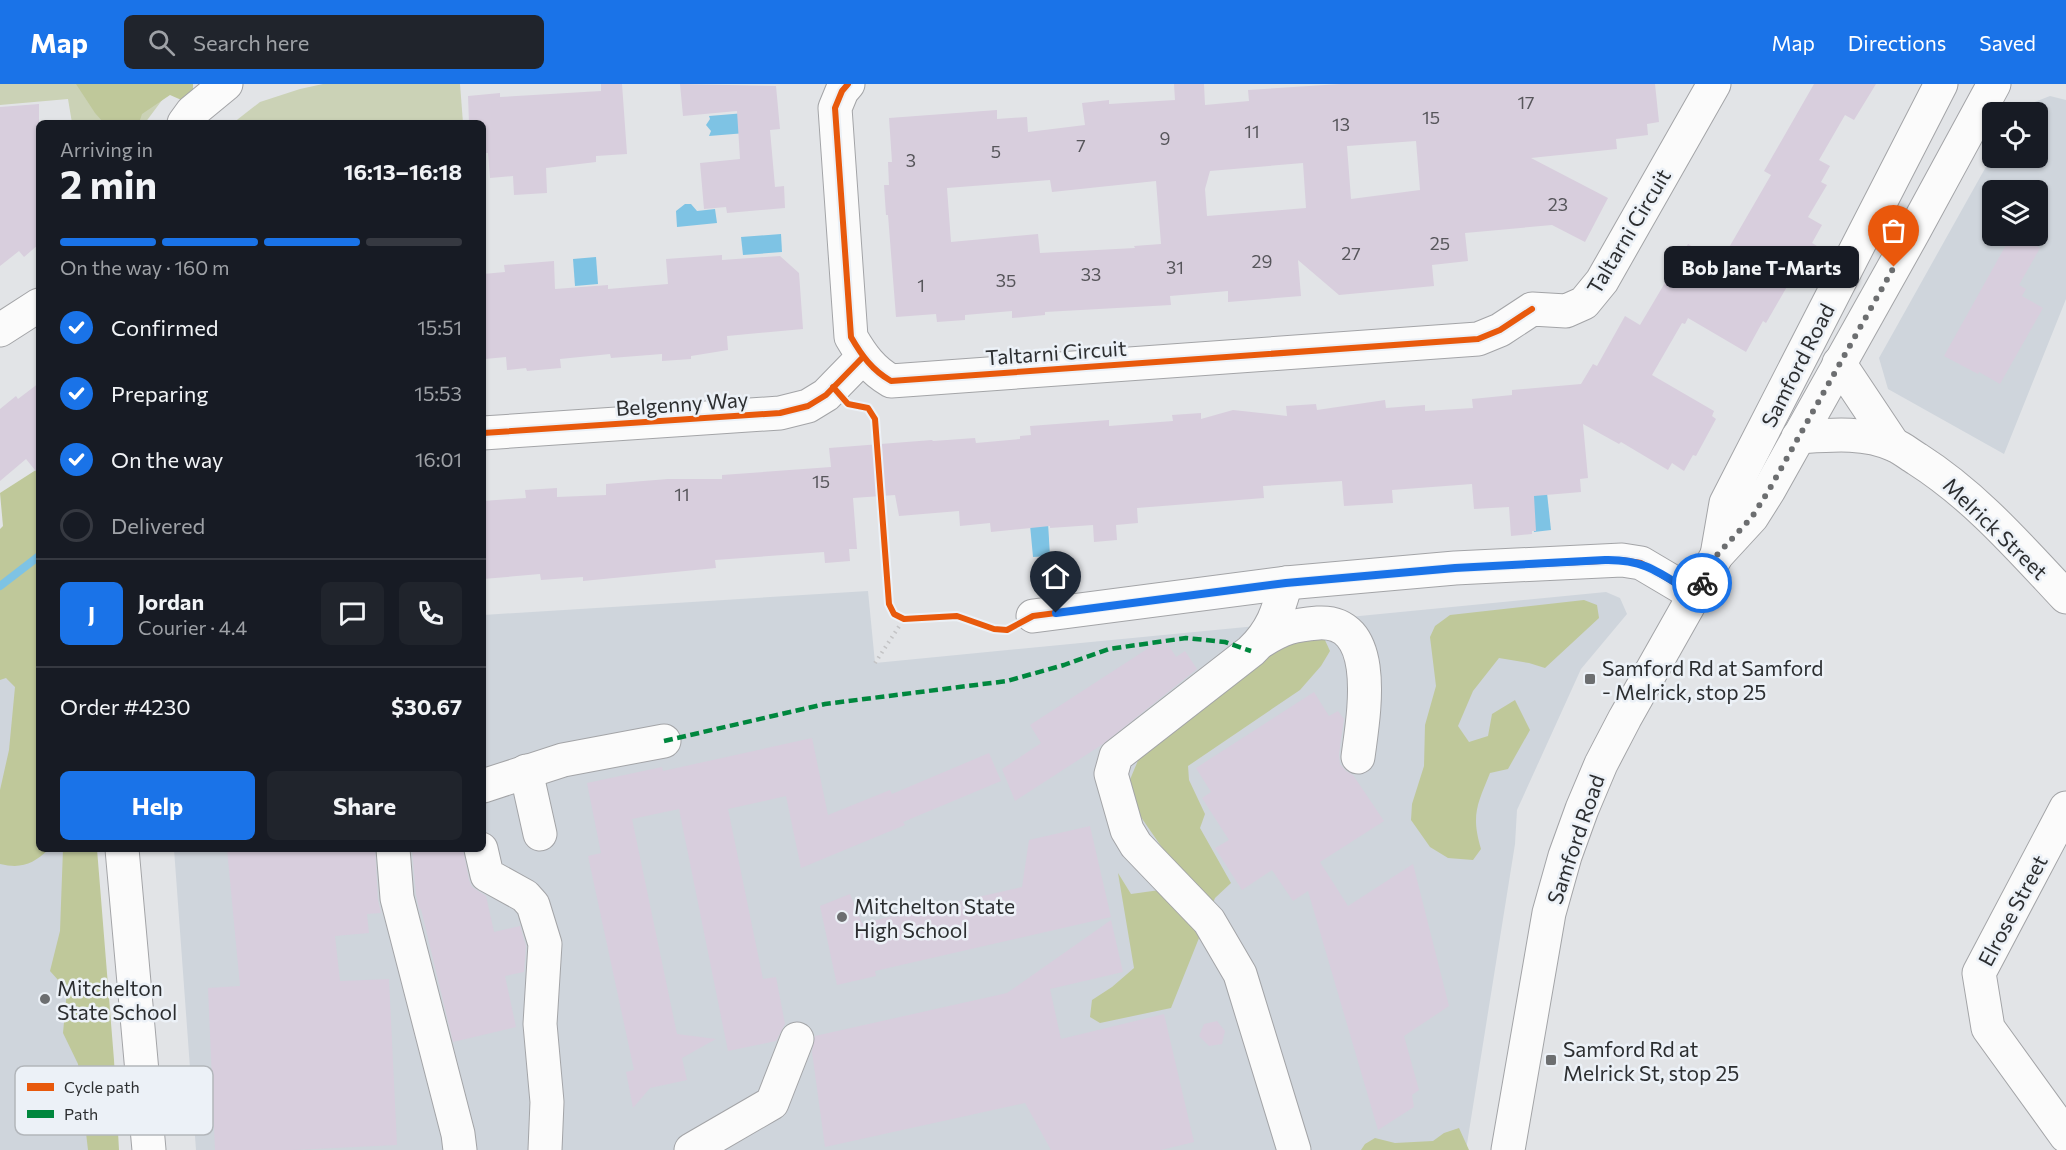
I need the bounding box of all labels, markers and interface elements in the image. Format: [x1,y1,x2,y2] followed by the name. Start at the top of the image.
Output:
[124,15,544,69] search box
[30,25,88,59] text: Map
[145,26,178,59] icon: search
[193,29,309,56] text: Search here
[1772,30,1815,55] text: Map
[1848,30,1946,55] text: Directions
[1979,30,2036,55] text: Saved
[1517,91,1535,113] house number: 17
[1982,102,2048,246] map controls
[1982,102,2048,168] button: locate
[1422,106,1440,128] house number: 15
[1332,113,1350,135] house number: 13
[1244,120,1260,142] house number: 11
[1160,127,1170,149] house number: 9
[1076,134,1086,156] house number: 7
[60,137,153,161] text: Arriving in
[991,140,1001,162] house number: 5
[906,149,916,171] house number: 3
[343,158,462,185] text: 16:13–16:18
[60,159,157,207] text: 2 min
[1581,164,1675,298] street label: Taltarni Circuit
[1982,180,2048,246] button: layers
[1548,193,1568,215] house number: 23
[1868,205,1919,267] pin
[1877,214,1910,247] icon: bag
[1430,232,1450,254] house number: 25
[1341,242,1361,264] house number: 27
[1663,246,1858,288] callout: Bob Jane T-Marts
[1252,250,1272,272] house number: 29
[60,255,229,279] text: On the way · 160 m
[1682,255,1841,279] text: Bob Jane T-Marts
[1166,256,1184,278] house number: 31
[1081,263,1101,285] house number: 33
[996,269,1016,291] house number: 35
[917,274,925,296] house number: 1
[1755,299,1839,431] street label: Samford Road
[60,311,93,344] icon: check
[111,314,218,341] text: Confirmed
[417,315,462,339] text: 15:51
[985,335,1127,369] street label: Taltarni Circuit
[60,377,93,410] icon: check
[111,380,208,407] text: Preparing
[414,381,462,405] text: 15:53
[615,386,749,420] street label: Belgenny Way
[60,443,93,476] icon: check
[111,446,223,473] text: On the way
[415,447,462,471] text: 16:01
[812,470,830,492] house number: 15
[1939,472,2053,584] street label: Melrick Street
[674,483,690,505] house number: 11
[111,512,205,539] text: Delivered
[1030,551,1081,613] pin
[1672,553,1732,613] courier
[1039,560,1072,593] icon: home
[1686,567,1719,600] icon: bike
[321,582,384,645] button: chat
[399,582,462,645] button: phone
[138,588,204,615] text: Jordan
[88,600,95,627] text: J
[138,615,247,639] text: Courier · 4.4
[1602,655,1823,704] place label: Samford Rd at Samford - Melrick, stop 25
[1583,672,1597,686] marker: Samford Rd at Samford - Melrick, stop 25
[60,693,191,720] text: Order #4230
[391,693,462,720] text: $30.67
[60,771,255,840] button: Help
[267,771,462,840] button: Share
[1541,771,1609,907] street label: Samford Road
[1972,850,2052,970] street label: Elrose Street
[854,893,1015,942] place label: Mitchelton State High School
[835,910,849,924] marker: Mitchelton State High School
[57,975,177,1024] place label: Mitchelton State School
[38,992,52,1006] marker: Mitchelton State School
[1563,1036,1739,1085] place label: Samford Rd at Melrick St, stop 25
[1544,1053,1558,1067] marker: Samford Rd at Melrick St, stop 25
[15,1066,213,1135] legend
[64,1077,140,1096] text: Cycle path
[64,1104,98,1123] text: Path

